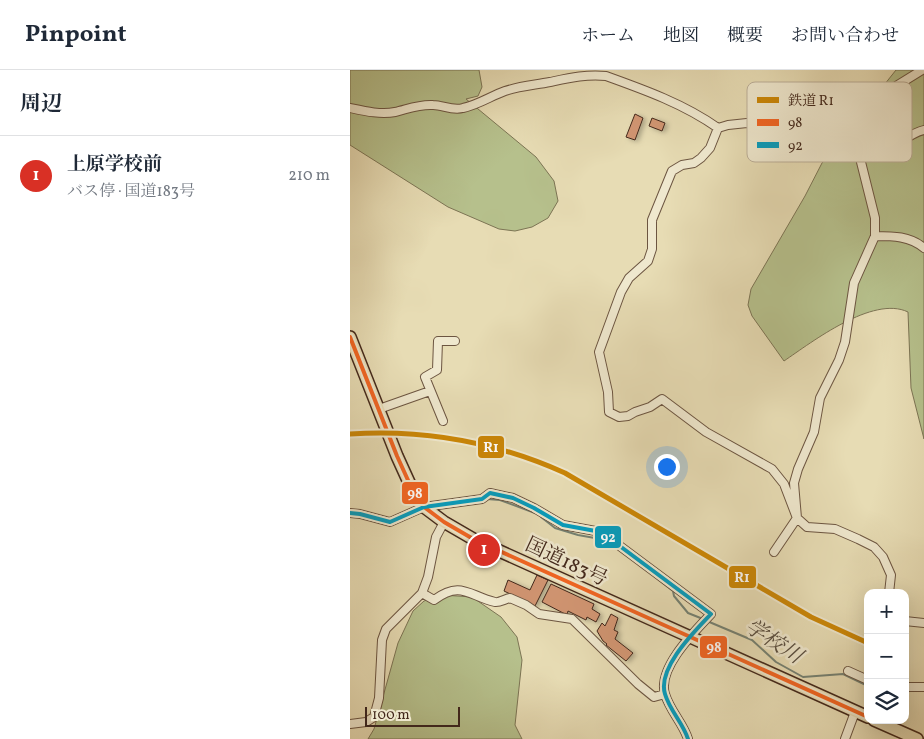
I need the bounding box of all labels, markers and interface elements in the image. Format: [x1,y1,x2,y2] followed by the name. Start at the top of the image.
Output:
[25,18,127,52] text: Pinpoint
[581,24,635,49] text: ホーム
[663,24,699,49] text: 地図
[727,24,763,49] text: 概要
[791,24,899,49] text: お問い合わせ
[747,82,912,162] legend
[20,90,62,119] text: 周辺
[788,92,834,111] text: 鉄道 R1
[788,114,802,133] text: 98
[788,137,803,156] text: 92
[67,152,162,178] text: 上原学校前
[33,165,39,187] text: 1
[288,165,330,187] text: 210 m
[67,181,195,203] text: バス停 · 国道183号
[477,435,505,459] line badge: R1
[483,439,499,458] text: R1
[654,454,680,480] your location
[401,481,429,505] line badge: 98
[407,485,423,504] text: 98
[594,525,622,549] line badge: 92
[600,529,616,548] text: 92
[468,531,500,569] pin: 1
[520,531,612,594] street label: 国道183号
[728,565,757,589] line badge: R1
[734,569,750,588] text: R1
[864,589,909,724] map controls
[864,589,909,634] button: +
[739,613,809,673] water label: 学校川
[864,634,909,679] button: −
[699,635,728,659] line badge: 98
[706,639,722,658] text: 98
[864,679,909,724] button: layers
[365,704,460,727] scale bar
[372,706,410,725] text: 100 m

